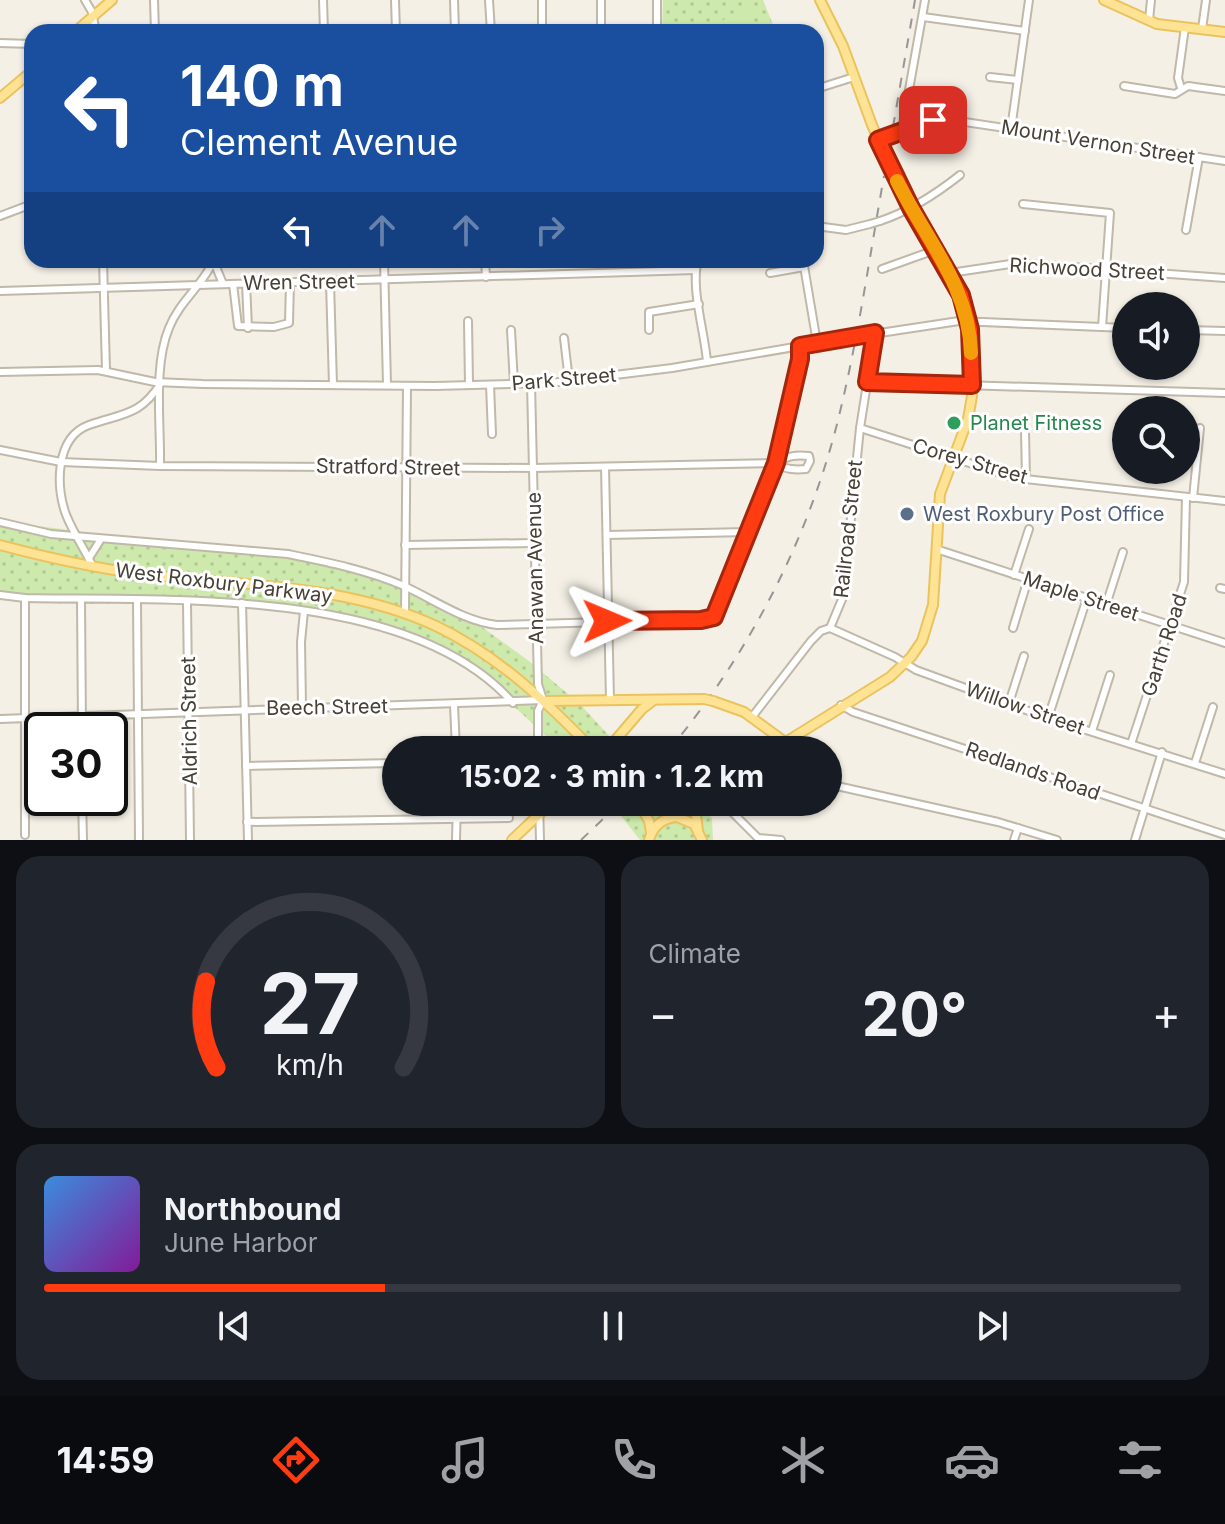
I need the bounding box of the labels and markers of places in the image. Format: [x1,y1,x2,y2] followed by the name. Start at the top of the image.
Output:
[899,86,967,154] pin
[970,411,1102,435] place label: Planet Fitness
[945,414,963,432] marker: Planet Fitness
[923,502,1165,526] place label: West Roxbury Post Office
[898,505,916,523] marker: West Roxbury Post Office

